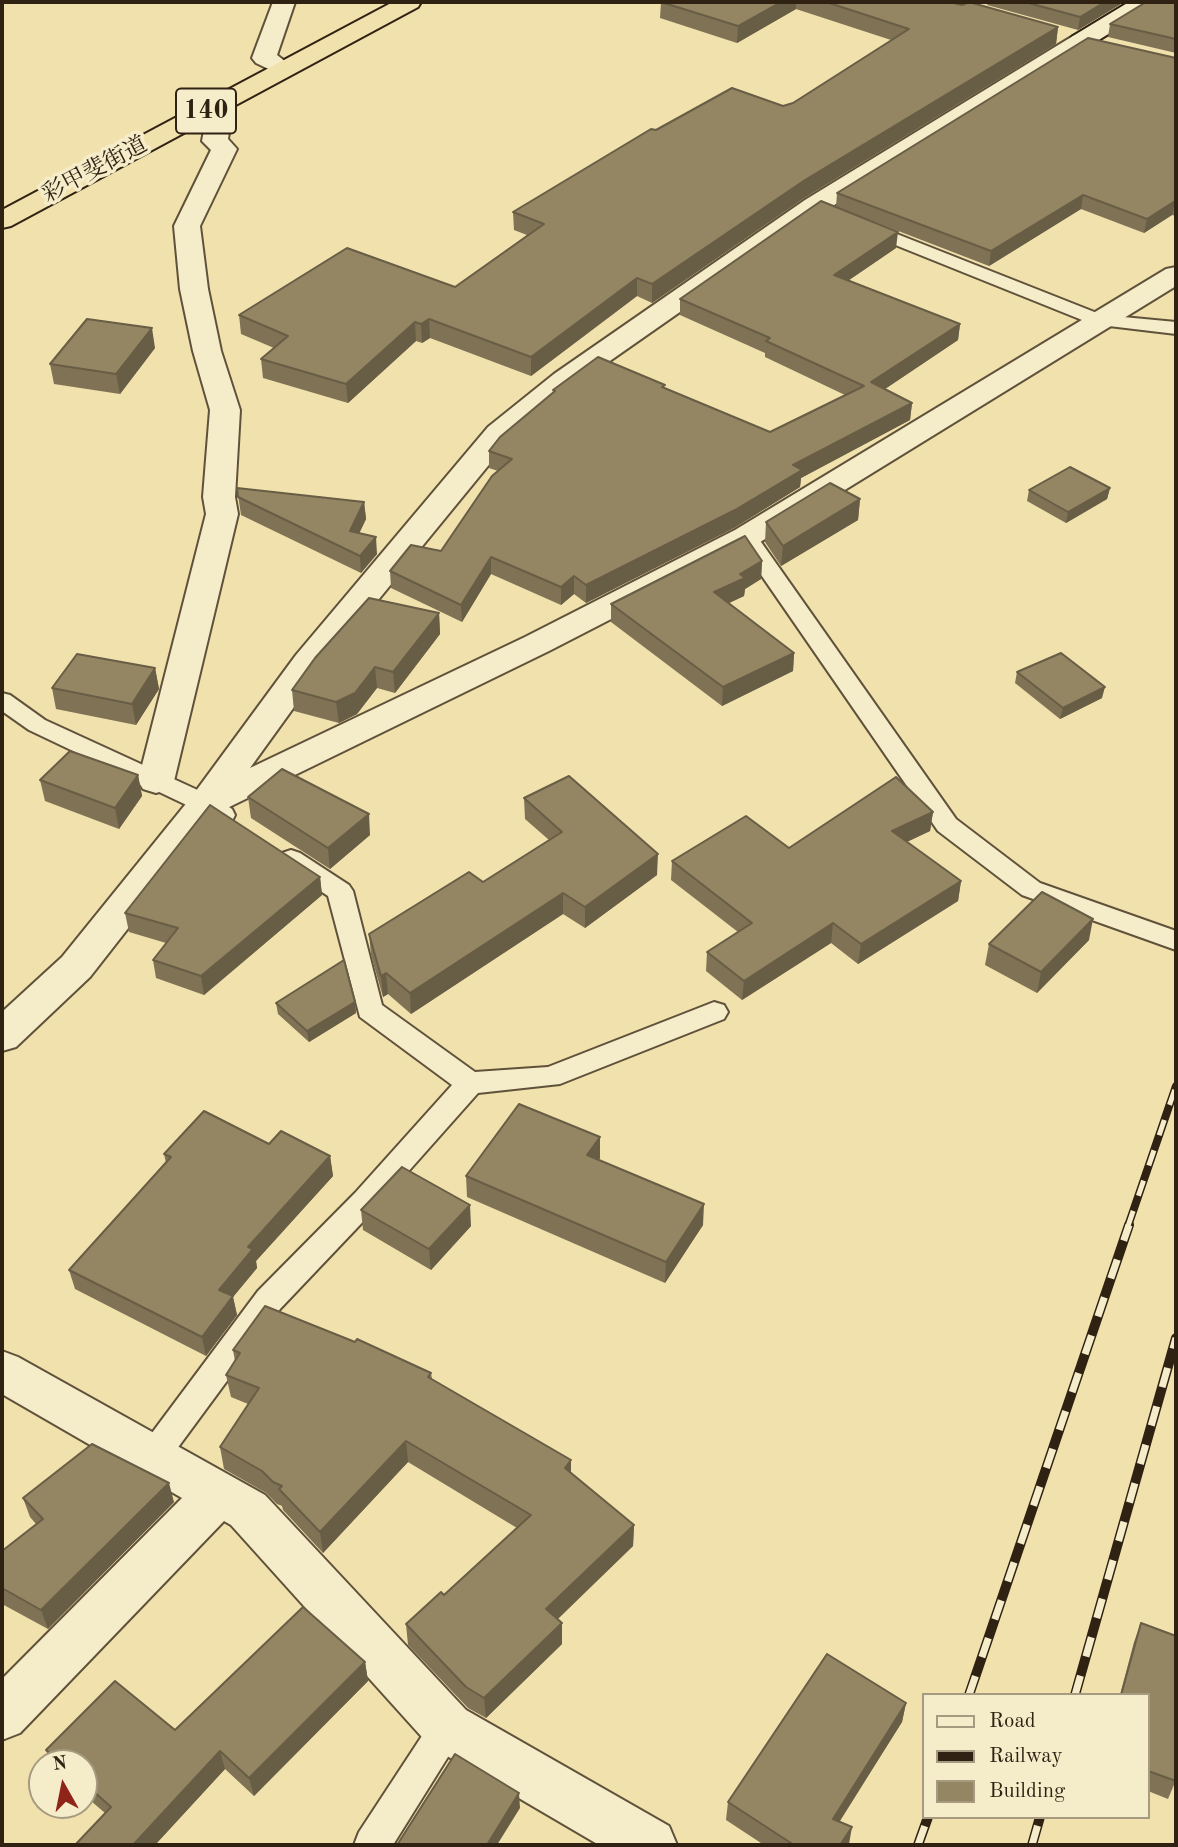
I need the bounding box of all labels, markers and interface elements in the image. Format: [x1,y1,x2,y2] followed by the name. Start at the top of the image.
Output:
[176,88,236,134] road number: 140
[38,131,152,209] street label: 彩甲斐街道
[922,1693,1150,1819] legend
[989,1711,1036,1732] text: Road
[989,1746,1063,1767] text: Railway
[28,1749,98,1819] north arrow
[51,1754,69,1775] text: N
[989,1781,1065,1802] text: Building

